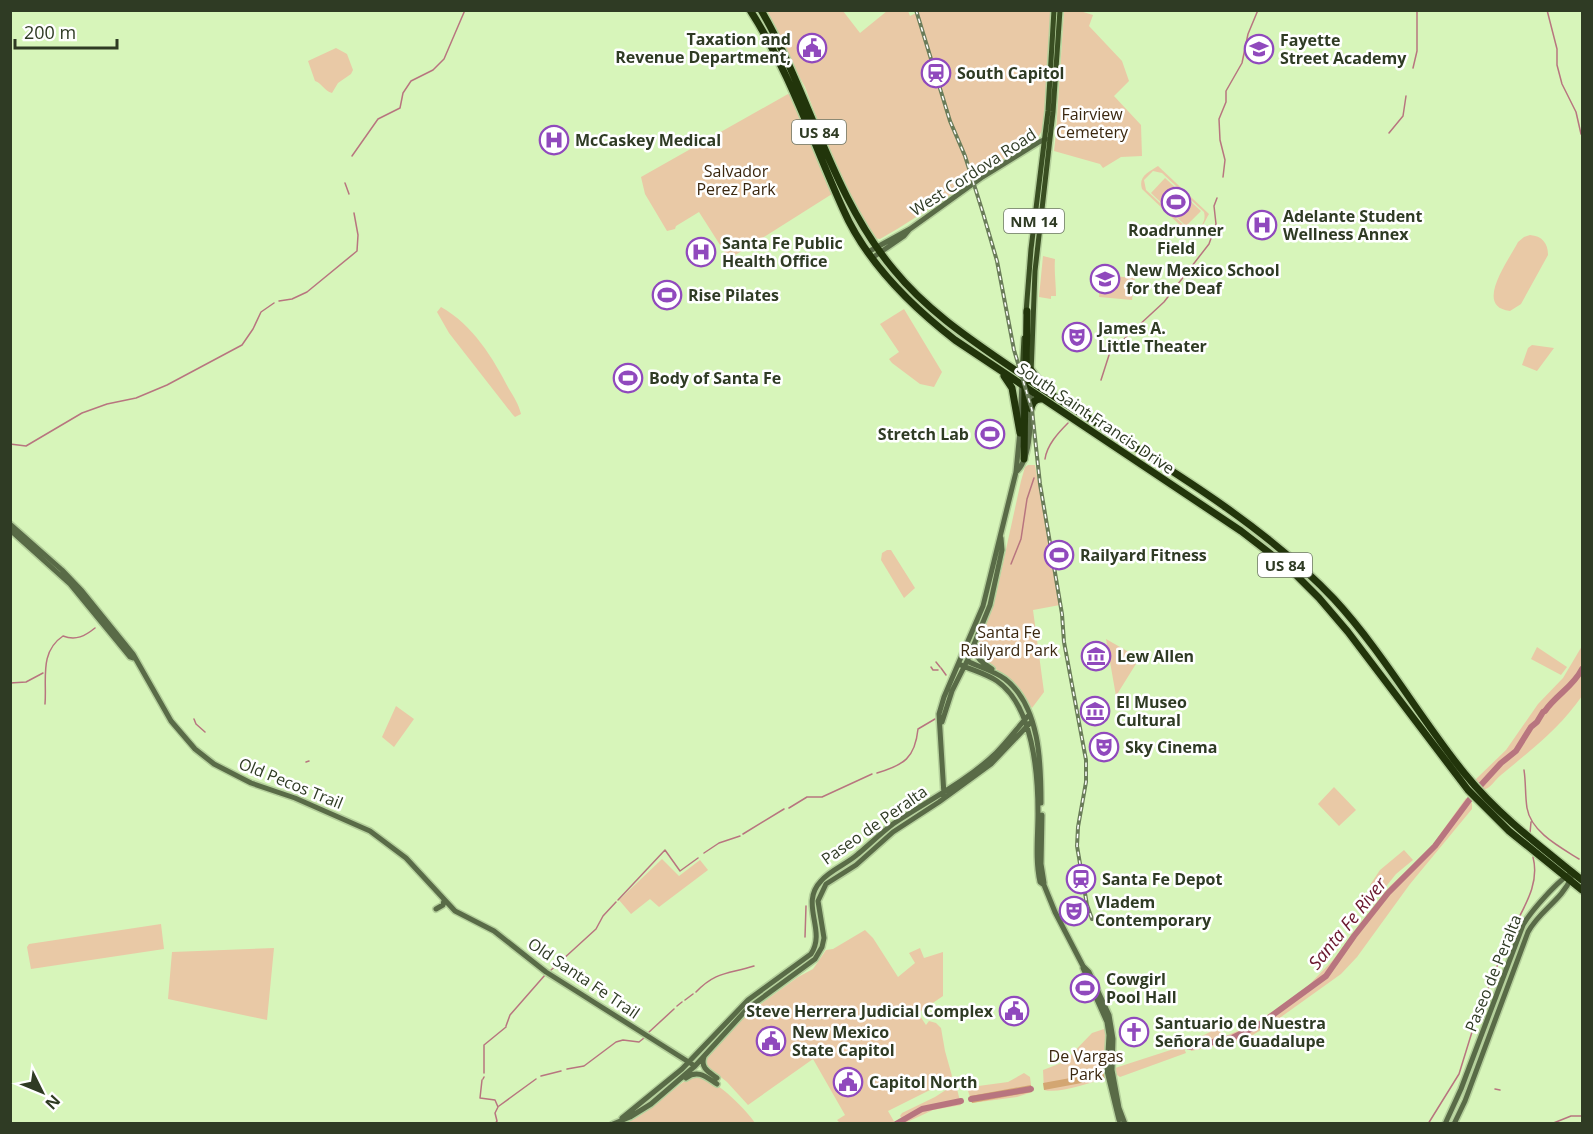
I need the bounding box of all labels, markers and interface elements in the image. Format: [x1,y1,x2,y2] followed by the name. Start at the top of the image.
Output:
[15,12,117,50] scale bar
[24,20,76,44] text: 200 m
[615,28,791,68] place label: Taxation and Revenue Department,
[1280,29,1407,69] place label: Fayette Street Academy
[796,32,828,64] public building icon: Taxation and Revenue Department,
[1243,33,1275,65] school or university icon: Fayette Street Academy
[920,57,952,89] station icon: South Capitol
[957,62,1064,84] place label: South Capitol
[1056,103,1129,143] park label: Fairview Cemetery
[792,120,846,144] road number: US 84
[906,123,1040,221] street label: West Cordova Road
[538,124,570,156] hospital icon: McCaskey Medical
[575,129,721,151] place label: McCaskey Medical
[696,160,776,200] park label: Salvador Perez Park
[1160,186,1192,218] sports icon: Roadrunner Field
[1283,205,1423,245] place label: Adelante Student Wellness Annex
[1004,209,1064,233] road number: NM 14
[1246,209,1278,241] hospital icon: Adelante Student Wellness Annex
[1128,219,1224,259] place label: Roadrunner Field
[722,232,843,272] place label: Santa Fe Public Health Office
[685,236,717,268] hospital icon: Santa Fe Public Health Office
[1126,259,1280,299] place label: New Mexico School for the Deaf
[1089,263,1121,295] school or university icon: New Mexico School for the Deaf
[651,279,683,311] sports icon: Rise Pilates
[688,284,779,306] place label: Rise Pilates
[1096,317,1207,357] place label: James A. Little Theater
[1061,321,1093,353] theatre icon: James A. Little Theater
[1013,357,1179,479] street label: South Saint Francis Drive
[612,362,644,394] sports icon: Body of Santa Fe
[649,367,781,389] place label: Body of Santa Fe
[974,418,1006,450] sports icon: Stretch Lab
[878,423,969,445] place label: Stretch Lab
[1043,539,1075,571] sports icon: Railyard Fitness
[1080,544,1207,566] place label: Railyard Fitness
[1258,553,1312,577] road number: US 84
[960,621,1058,661] park label: Santa Fe Railyard Park
[1080,640,1112,672] museum icon: Lew Allen
[1117,645,1194,667] place label: Lew Allen
[1116,691,1187,731] place label: El Museo Cultural
[1079,695,1111,727] museum icon: El Museo Cultural
[1088,731,1120,763] theatre icon: Sky Cinema
[1125,736,1217,758] place label: Sky Cinema
[236,752,346,814] street label: Old Pecos Trail
[817,780,931,870] street label: Paseo de Peralta
[1065,863,1097,895] station icon: Santa Fe Depot
[1102,868,1222,890] place label: Santa Fe Depot
[1302,871,1392,974] water label: Santa Fe River
[1095,891,1212,931] place label: Vladem Contemporary
[1058,895,1090,927] theatre icon: Vladem Contemporary
[1459,911,1527,1035] street label: Paseo de Peralta
[524,932,644,1024] street label: Old Santa Fe Trail
[1106,968,1177,1008] place label: Cowgirl Pool Hall
[1069,972,1101,1004] sports icon: Cowgirl Pool Hall
[998,995,1030,1027] public building icon: Steve Herrera Judicial Complex
[746,1000,994,1022] place label: Steve Herrera Judicial Complex
[1155,1012,1326,1052] place label: Santuario de Nuestra Señora de Guadalupe
[1118,1016,1150,1048] church icon: Santuario de Nuestra Señora de Guadalupe
[792,1021,895,1061] place label: New Mexico State Capitol
[755,1025,787,1057] public building icon: New Mexico State Capitol
[1049,1045,1123,1085] park label: De Vargas Park
[12,1062,72,1122] north arrow
[832,1066,864,1098] public building icon: Capitol North
[869,1071,977,1093] place label: Capitol North
[40,1090,65,1114] text: N

